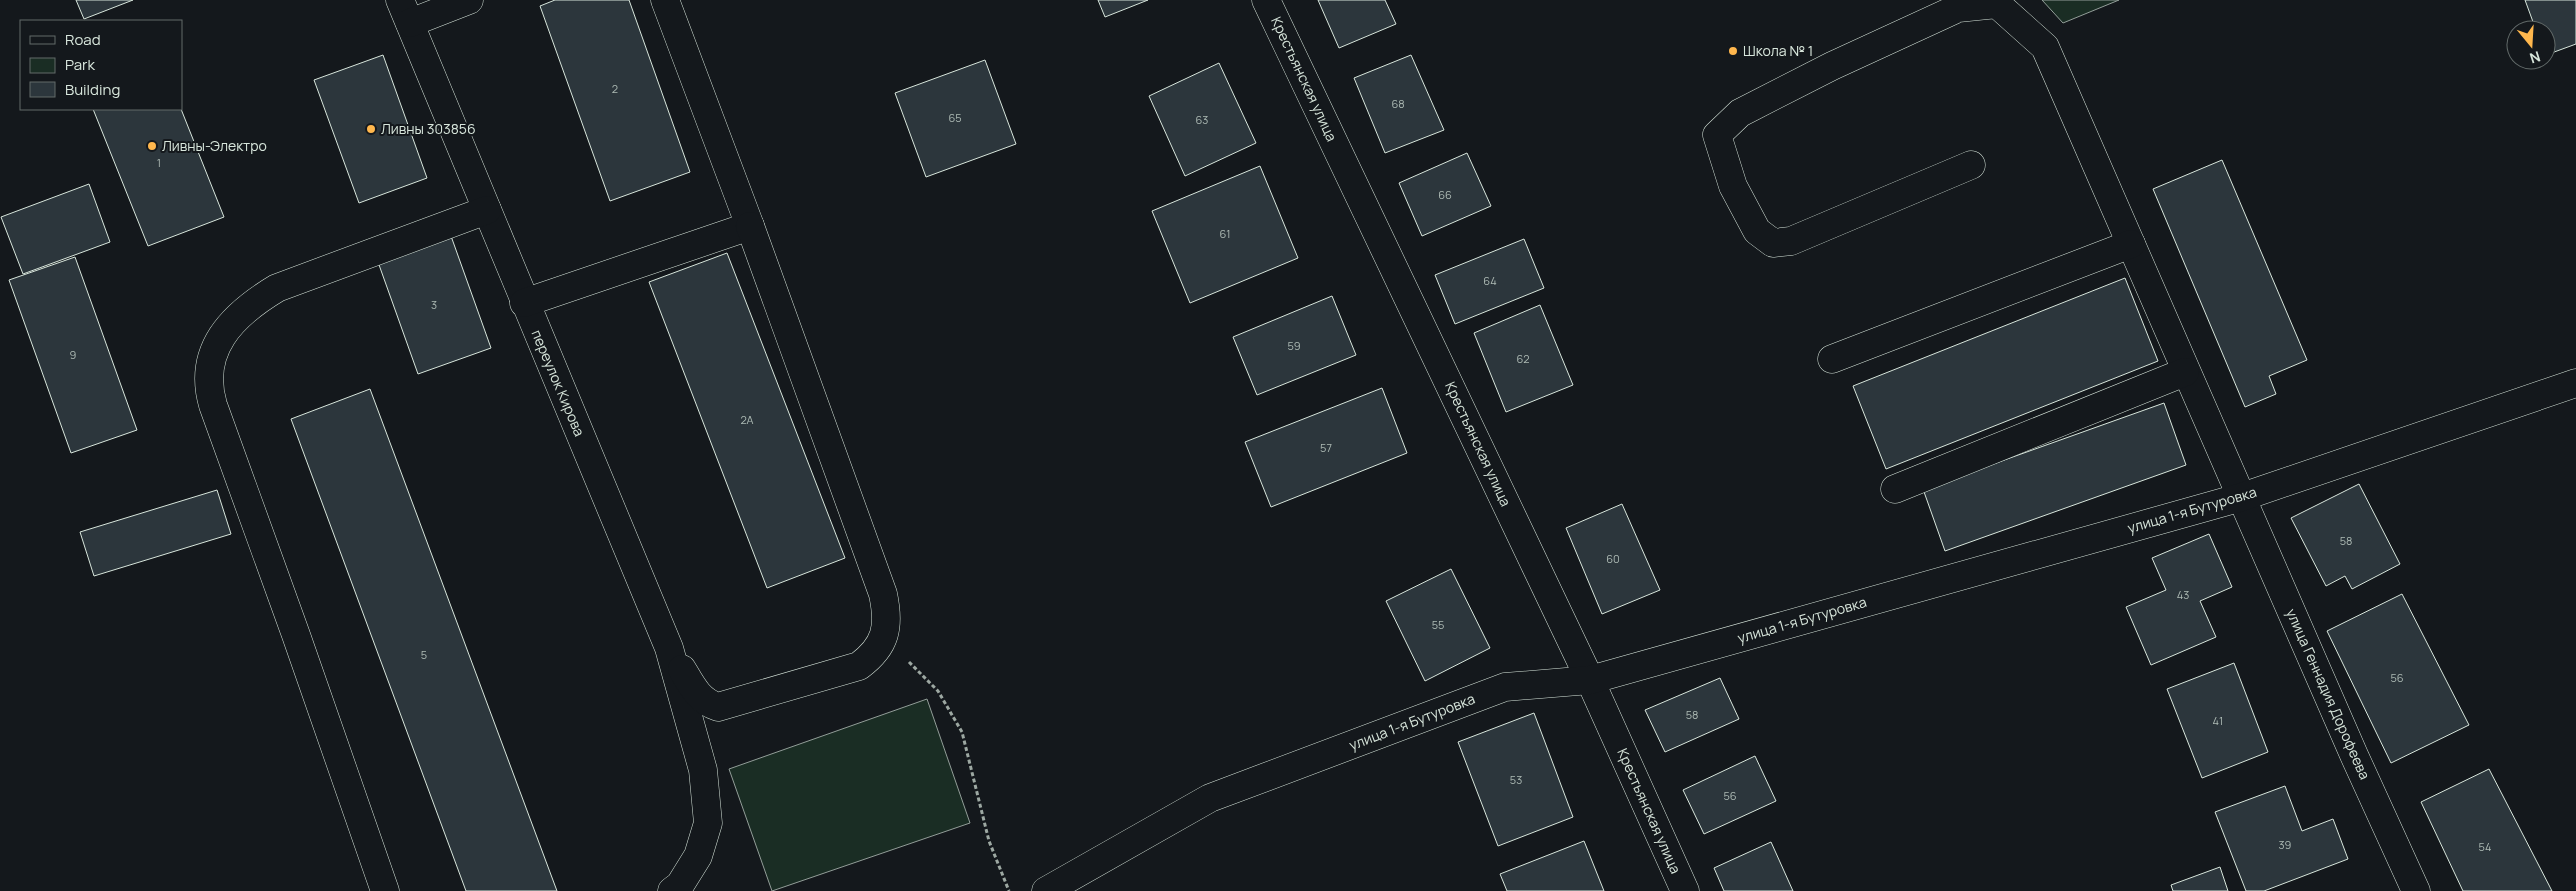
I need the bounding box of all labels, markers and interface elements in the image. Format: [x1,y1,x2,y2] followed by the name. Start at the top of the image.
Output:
[1267,13,1342,144] street label: Крестьянская улица
[20,20,182,110] legend
[2506,20,2556,70] north arrow
[65,29,101,50] text: Road
[1743,41,1813,60] place label: Школа № 1
[1727,45,1739,57] marker: Школа № 1
[2527,47,2543,68] text: N
[65,54,95,75] text: Park
[65,79,120,100] text: Building
[612,81,618,96] house number: 2
[1391,96,1405,111] house number: 68
[948,110,962,125] house number: 65
[1196,112,1208,127] house number: 63
[381,119,476,138] place label: Ливны 303856
[365,123,377,135] marker: Ливны 303856
[162,136,267,155] place label: Ливны-Электро
[146,140,158,152] marker: Ливны-Электро
[157,155,161,170] house number: 1
[1438,187,1452,202] house number: 66
[1220,226,1230,241] house number: 61
[1483,273,1497,288] house number: 64
[431,297,437,312] house number: 3
[527,327,589,439] street label: переулок Кирова
[1287,338,1301,353] house number: 59
[70,347,77,362] house number: 9
[1516,351,1530,366] house number: 62
[1441,378,1516,509] street label: Крестьянская улица
[740,412,754,427] house number: 2А
[1320,440,1332,455] house number: 57
[2125,482,2259,537] street label: улица 1-я Бутуровка
[2340,533,2352,548] house number: 58
[1606,551,1620,566] house number: 60
[2177,587,2189,602] house number: 43
[1735,592,1869,647] street label: улица 1-я Бутуровка
[2282,605,2375,782] street label: улица Геннадия Дорофеева
[1432,617,1444,632] house number: 55
[421,647,427,662] house number: 5
[2390,670,2404,685] house number: 56
[1346,689,1477,754] street label: улица 1-я Бутуровка
[1686,707,1698,722] house number: 58
[2213,713,2223,728] house number: 41
[1613,745,1686,877] street label: Крестьянская улица
[1510,772,1522,787] house number: 53
[1723,788,1737,803] house number: 56
[2279,837,2292,852] house number: 39
[2479,839,2491,854] house number: 54

